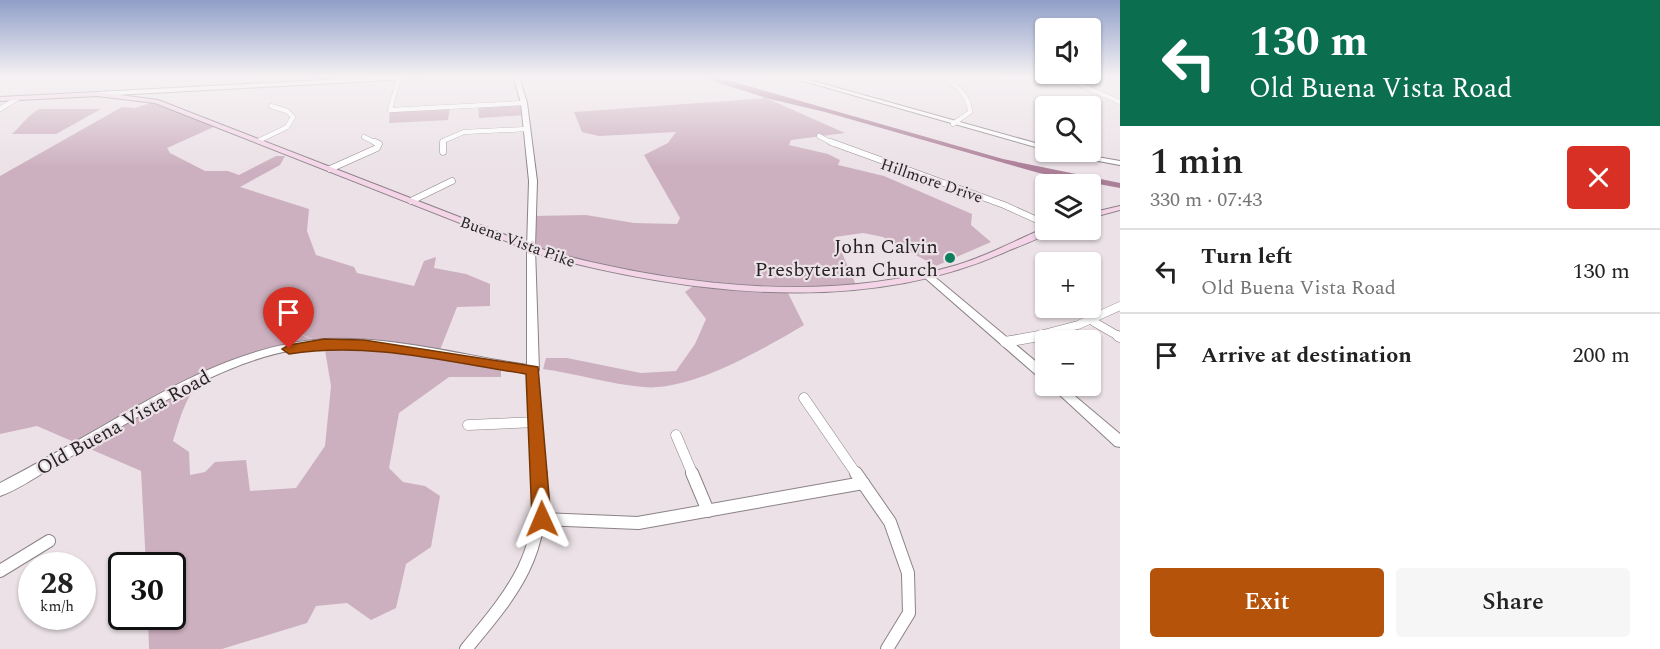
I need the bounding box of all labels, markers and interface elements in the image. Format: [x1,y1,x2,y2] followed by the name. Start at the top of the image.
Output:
[1249,11,1368,74] text: 130 m
[1035,18,1101,396] map controls
[1035,18,1101,84] button: sound
[1150,24,1228,102] icon: left
[1249,68,1512,110] text: Old Buena Vista Road
[1035,96,1101,162] button: search
[1150,135,1243,190] text: 1 min
[1567,146,1630,209] button: close
[877,152,986,210] street label: Hillmore Drive
[1035,174,1101,240] button: layers
[1150,185,1262,215] text: 330 m · 07:43
[457,210,579,274] street label: Buena Vista Pike
[755,232,938,285] place label: John Calvin Presbyterian Church
[1201,240,1293,273] text: Turn left
[943,251,957,265] marker: John Calvin Presbyterian Church
[1035,252,1101,318] button: +
[1150,255,1183,288] icon: left
[1573,255,1630,288] text: 130 m
[1201,273,1396,303] text: Old Buena Vista Road
[263,287,314,349] pin
[272,296,305,329] icon: arrive
[1035,330,1101,396] button: −
[1150,339,1183,372] icon: arrive
[1201,339,1412,372] text: Arrive at destination
[1573,339,1630,372] text: 200 m
[31,362,216,483] street label: Old Buena Vista Road
[510,487,574,551] position arrow
[108,552,186,630] speed limit sign: 30
[40,561,74,607] text: 28
[1150,568,1384,637] button: Exit
[1396,568,1630,637] button: Share
[40,595,74,618] text: km/h

